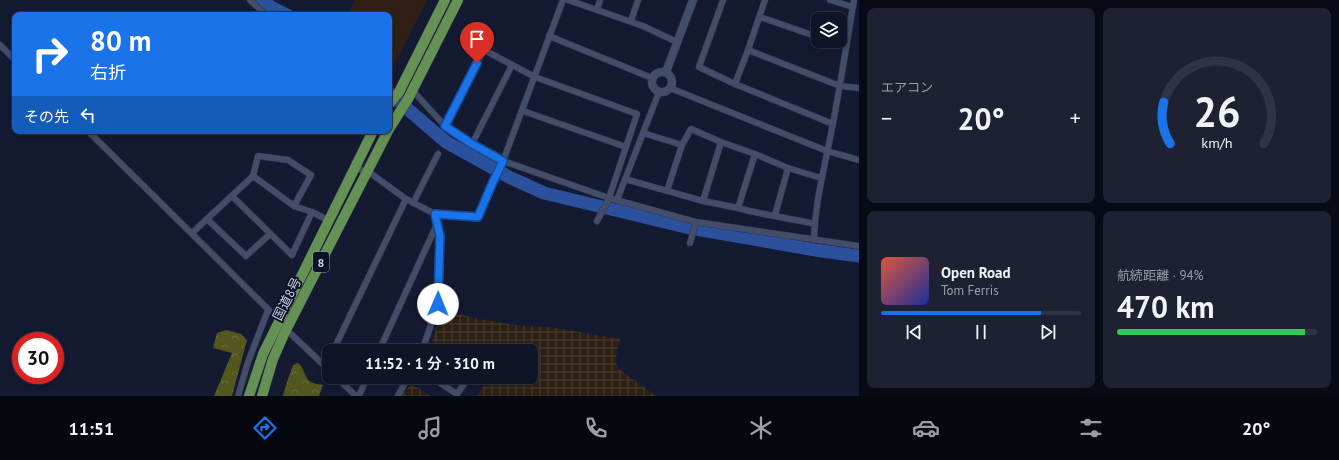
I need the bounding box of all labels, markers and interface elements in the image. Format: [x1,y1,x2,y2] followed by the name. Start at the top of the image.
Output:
[811,12,847,48] map controls
[811,12,847,48] button: layers
[90,22,151,59] text: 80 m
[460,22,494,63] pin
[24,28,76,80] icon: right
[466,28,488,50] icon: arrive
[90,61,126,84] text: 右折
[881,79,933,96] text: エアコン
[1193,84,1241,137] text: 26
[957,99,1005,138] text: 20°
[77,104,99,126] icon: left
[881,104,892,132] text: −
[1070,104,1081,132] text: +
[24,107,69,126] text: その先
[1201,132,1233,151] text: km/h
[313,252,329,272] road number: 8
[941,263,1011,282] text: Open Road
[1117,267,1204,284] text: 航続距離 · 94%
[269,275,305,323] street label: 国道8号
[941,282,999,299] text: Tom Ferris
[417,283,459,325] position arrow
[1117,287,1215,326] text: 470 km
[903,321,925,343] icon: previous
[970,321,992,343] icon: pause
[1037,321,1059,343] icon: next
[12,332,64,384] speed limit sign: 30
[365,354,495,373] text: 11:52 · 1 分 · 310 m
[251,414,279,442] icon: directions
[416,414,444,442] icon: music
[582,414,610,442] icon: phone
[747,414,775,442] icon: climate
[912,414,940,442] icon: car
[1077,414,1105,442] icon: filters
[69,417,114,440] text: 11:51
[1242,417,1270,440] text: 20°

